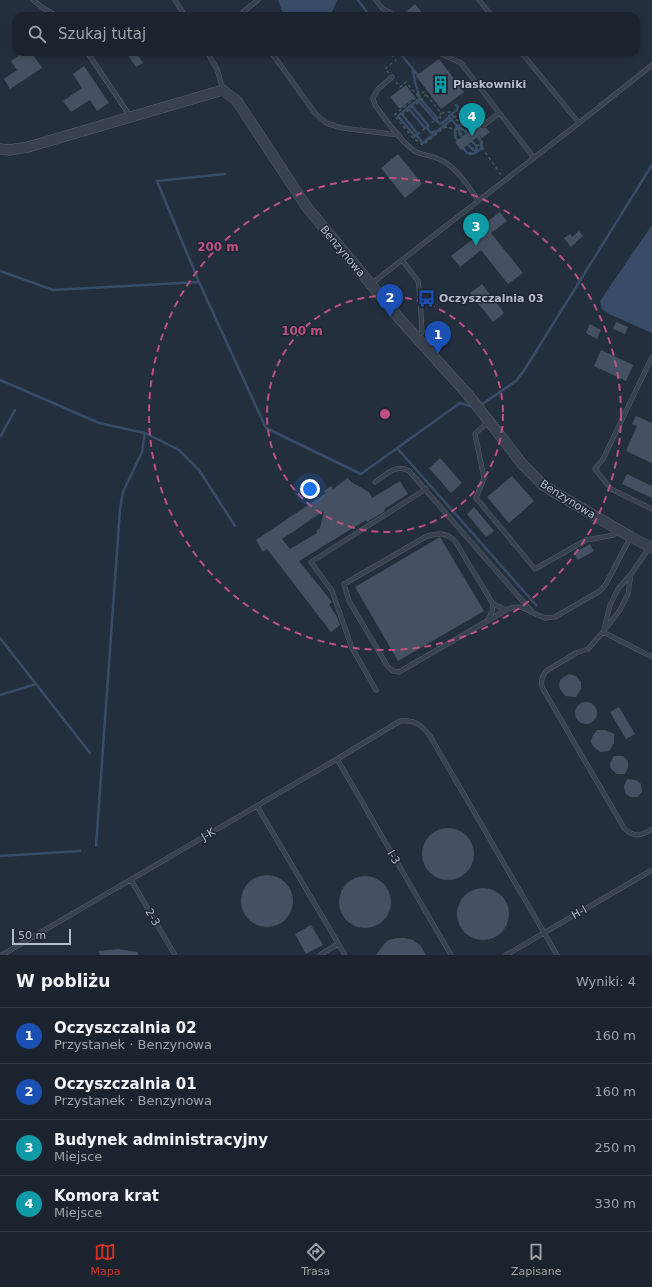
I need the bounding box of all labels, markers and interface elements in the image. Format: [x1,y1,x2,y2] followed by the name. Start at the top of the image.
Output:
[12,12,640,56] search box
[26,23,48,45] icon: search
[58,25,146,43] text: Szukaj tutaj
[430,74,450,94] building icon: Piaskowniki
[453,78,526,91] place label: Piaskowniki
[459,103,485,136] pin: 4
[463,213,489,246] pin: 3
[317,223,368,280] street label: Benzynowa
[197,240,239,254] text: 200 m
[377,284,403,317] pin: 2
[416,288,436,308] bus stop icon: Oczyszczalnia 03
[439,292,544,305] place label: Oczyszczalnia 03
[425,321,451,354] pin: 1
[281,324,323,338] text: 100 m
[378,407,392,421] centre of rings
[538,477,598,522] street label: Benzynowa
[300,479,320,499] your location
[198,825,218,844] street label: J-K
[384,848,403,867] street label: I-3
[569,903,589,922] street label: H-I
[142,906,163,928] street label: 2-3
[12,927,71,946] scale bar
[18,929,46,942] text: 50 m
[16,971,110,991] text: W pobliżu
[576,974,636,989] text: Wyniki: 4
[54,1019,197,1037] text: Oczyszczalnia 02
[24,1028,34,1043] text: 1
[594,1028,636,1043] text: 160 m
[54,1037,212,1052] text: Przystanek · Benzynowa
[54,1075,197,1093] text: Oczyszczalnia 01
[24,1084,34,1099] text: 2
[594,1084,636,1099] text: 160 m
[54,1093,212,1108] text: Przystanek · Benzynowa
[54,1131,268,1149] text: Budynek administracyjny
[24,1140,34,1155] text: 3
[594,1140,636,1155] text: 250 m
[54,1149,102,1164] text: Miejsce
[54,1187,159,1205] text: Komora krat
[24,1196,34,1211] text: 4
[594,1196,636,1211] text: 330 m
[54,1205,102,1220] text: Miejsce
[90,1241,120,1278] tab: Mapa
[301,1241,330,1278] tab: Trasa
[511,1241,562,1278] tab: Zapisane

